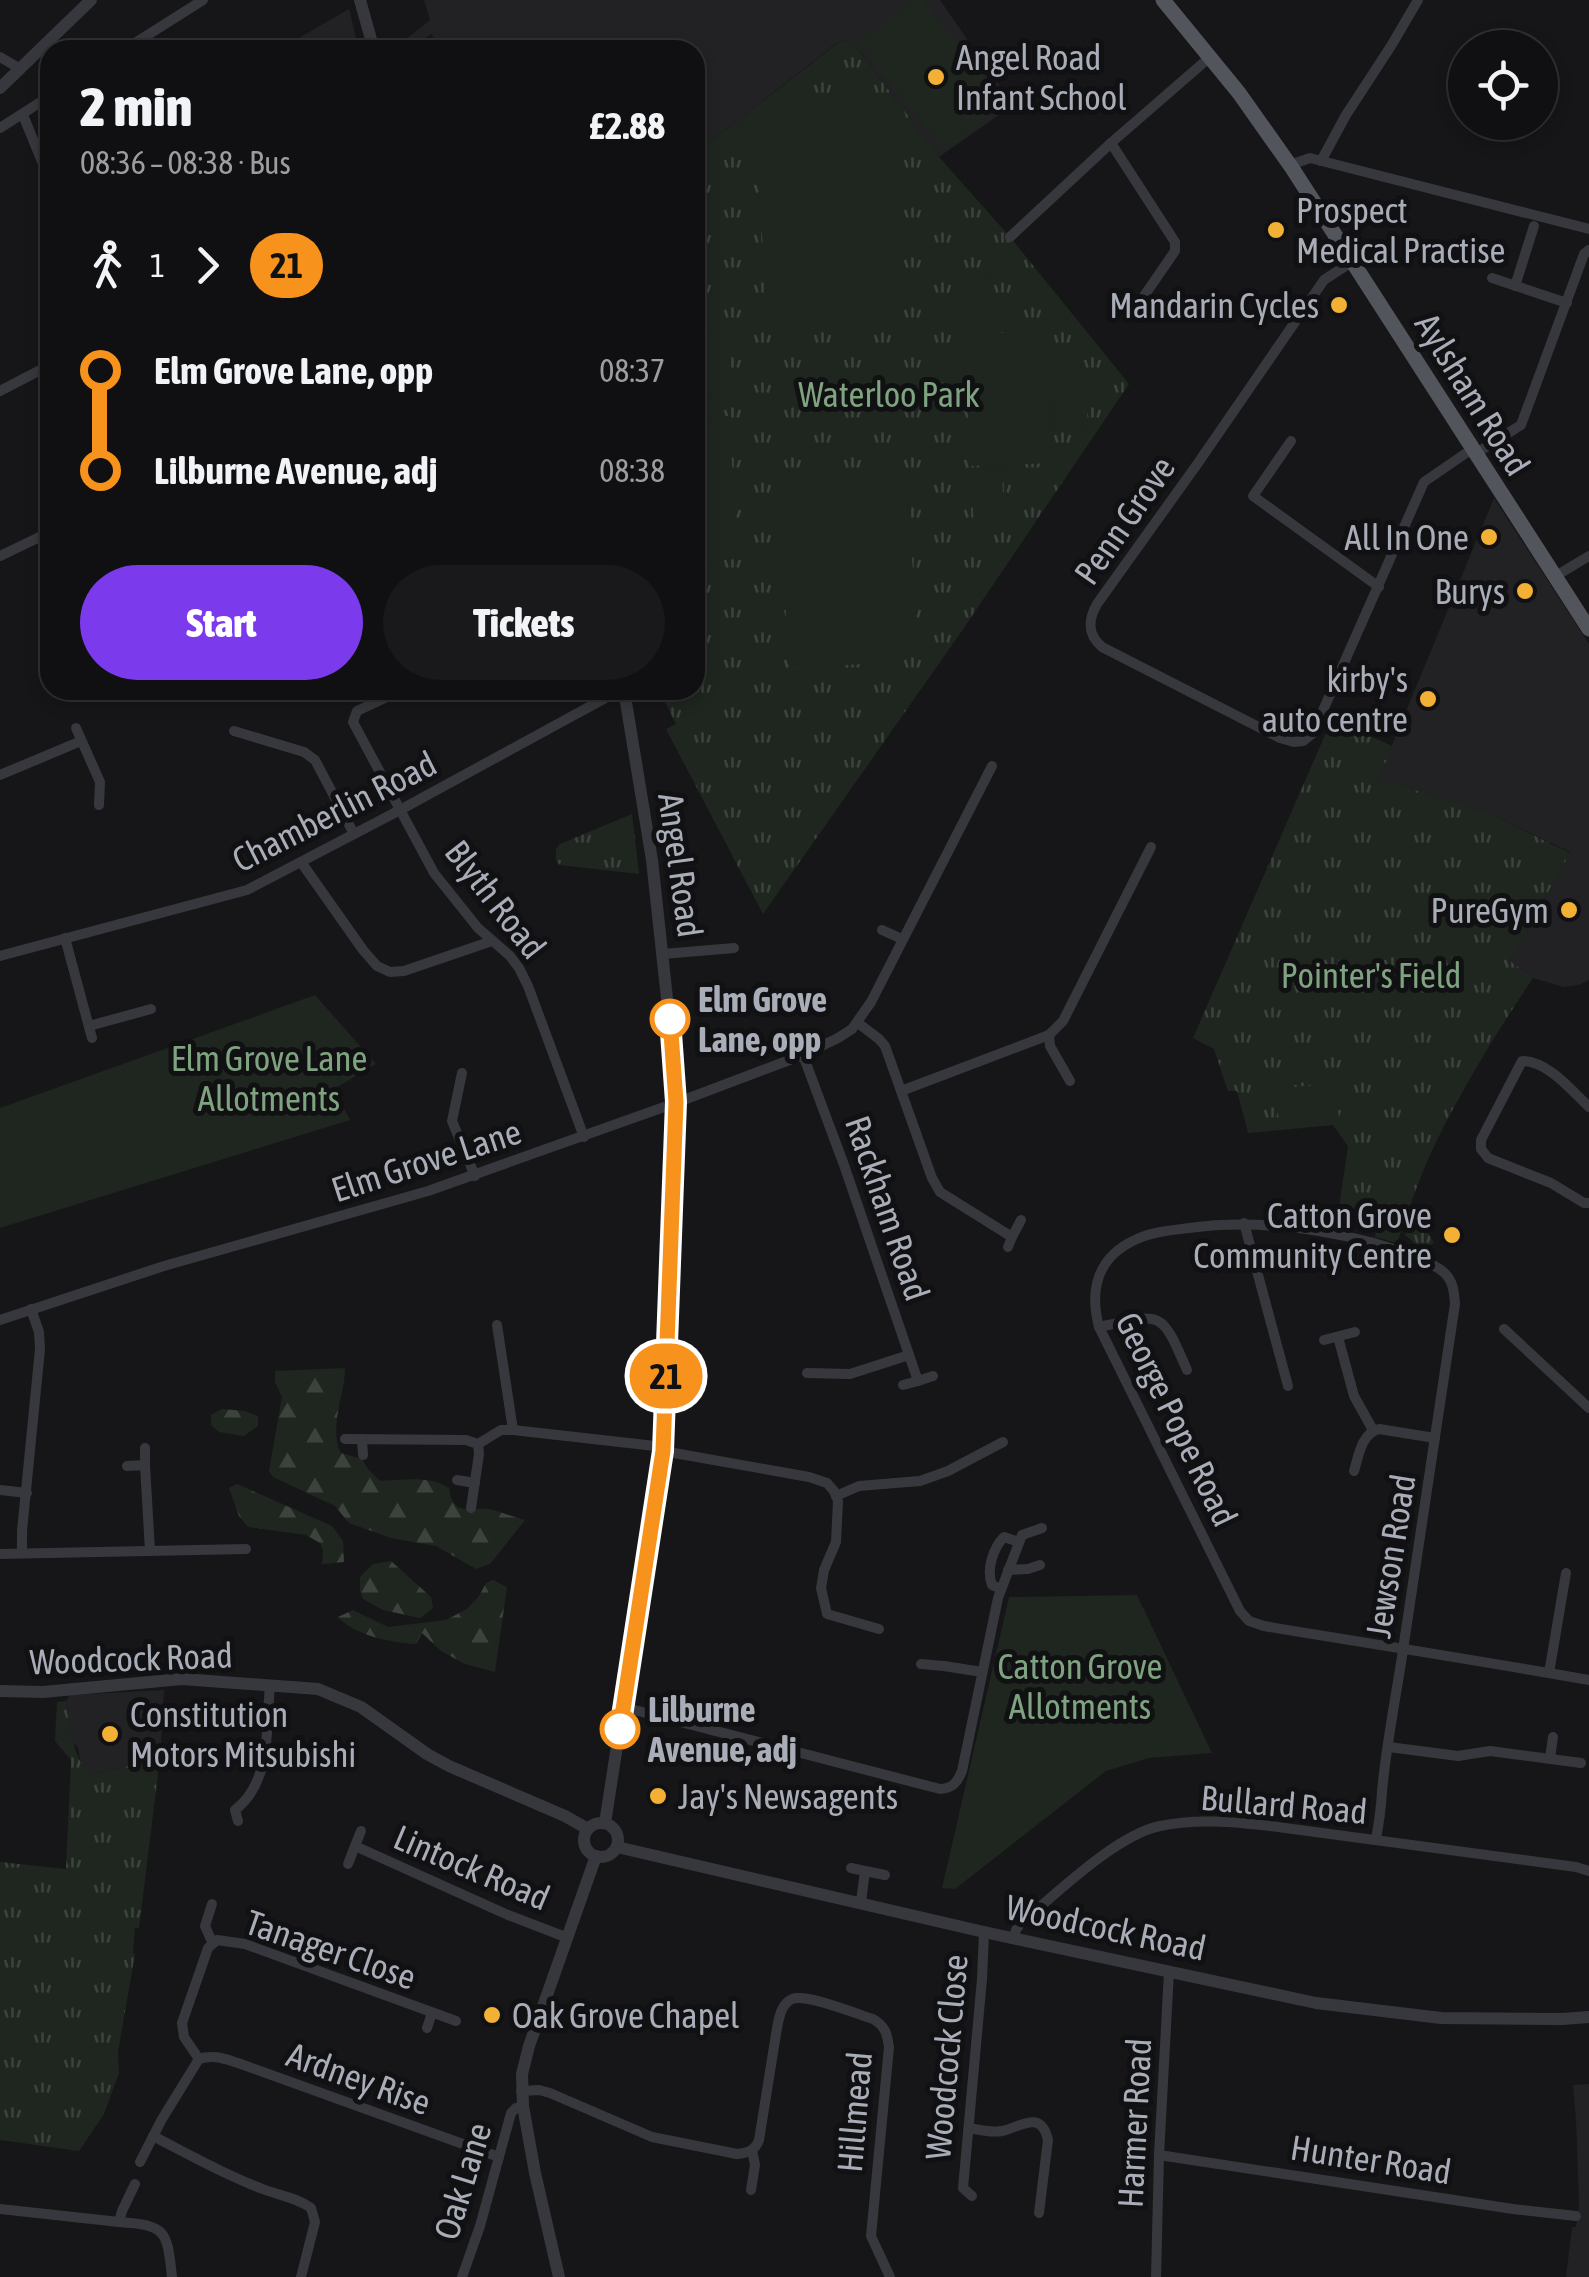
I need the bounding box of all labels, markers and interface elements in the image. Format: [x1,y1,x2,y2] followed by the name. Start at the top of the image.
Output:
[1448,30,1558,140] map controls
[1448,30,1558,140] button: locate
[956,37,1127,117] place label: Angel Road Infant School
[925,66,947,88] marker: Angel Road Infant School
[80,75,192,138] text: 2 min
[589,104,665,147] text: £2.88
[80,144,291,181] text: 08:36 – 08:38 · Bus
[1296,190,1505,270] place label: Prospect Medical Practise
[1265,219,1287,241] marker: Prospect Medical Practise
[80,238,135,293] icon: walk
[180,238,235,293] icon: forward
[270,245,303,285] text: 21
[150,247,165,284] text: 1
[1109,285,1319,325] place label: Mandarin Cycles
[1328,294,1350,316] marker: Mandarin Cycles
[1407,306,1539,482] street label: Aylsham Road
[154,349,433,392] text: Elm Grove Lane, opp
[599,352,665,389] text: 08:37
[798,374,980,414] park label: Waterloo Park
[154,449,438,492] text: Lilburne Avenue, adj
[1066,449,1182,591] street label: Penn Grove
[599,452,665,489] text: 08:38
[1345,517,1469,557] place label: All In One
[1478,526,1500,548] marker: All In One
[80,565,363,680] button: Start
[383,565,665,680] button: Tickets
[1434,571,1505,611] place label: Burys
[1514,580,1536,602] marker: Burys
[1262,659,1408,739] place label: kirby's auto centre
[1417,688,1439,710] marker: kirby's auto centre
[226,743,442,879] street label: Chamberlin Road
[651,790,711,940] street label: Angel Road
[438,832,554,966] street label: Blyth Road
[1431,890,1549,930] place label: PureGym
[1558,899,1580,921] marker: PureGym
[1281,955,1461,995] park label: Pointer's Field
[698,979,827,1059] place label: Elm Grove Lane, opp
[651,1000,689,1038] marker: Elm Grove Lane, opp
[171,1038,367,1118] park label: Elm Grove Lane Allotments
[326,1111,526,1209] street label: Elm Grove Lane
[838,1111,938,1305] street label: Rackham Road
[1193,1195,1432,1275] place label: Catton Grove Community Centre
[1441,1224,1463,1246] marker: Catton Grove Community Centre
[1108,1306,1246,1532] street label: George Pope Road
[621,1344,711,1408] line badge: 21
[650,1356,682,1396] text: 21
[1357,1471,1423,1641] street label: Jewson Road
[29,1634,233,1682] street label: Woodcock Road
[998,1646,1163,1726] park label: Catton Grove Allotments
[647,1689,797,1769] place label: Lilburne Avenue, adj
[130,1694,356,1774] place label: Constitution Motors Mitsubishi
[601,1710,639,1748] marker: Lilburne Avenue, adj
[99,1723,121,1745] marker: Constitution Motors Mitsubishi
[678,1776,898,1816] place label: Jay's Newsagents
[1199,1777,1369,1831] street label: Bullard Road
[647,1785,669,1807] marker: Jay's Newsagents
[388,1816,556,1918] street label: Lintock Road
[1002,1886,1210,1968] street label: Woodcock Road
[241,1901,421,1997] street label: Tanager Close
[917,1953,975,2161] street label: Woodcock Close
[512,1995,739,2035] place label: Oak Grove Chapel
[481,2004,503,2026] marker: Oak Grove Chapel
[282,2034,436,2122] street label: Ardney Rise
[1110,2037,1158,2209] street label: Harmer Road
[829,2050,879,2174] street label: Hillmead
[425,2118,499,2244] street label: Oak Lane
[1288,2127,1454,2191] street label: Hunter Road

